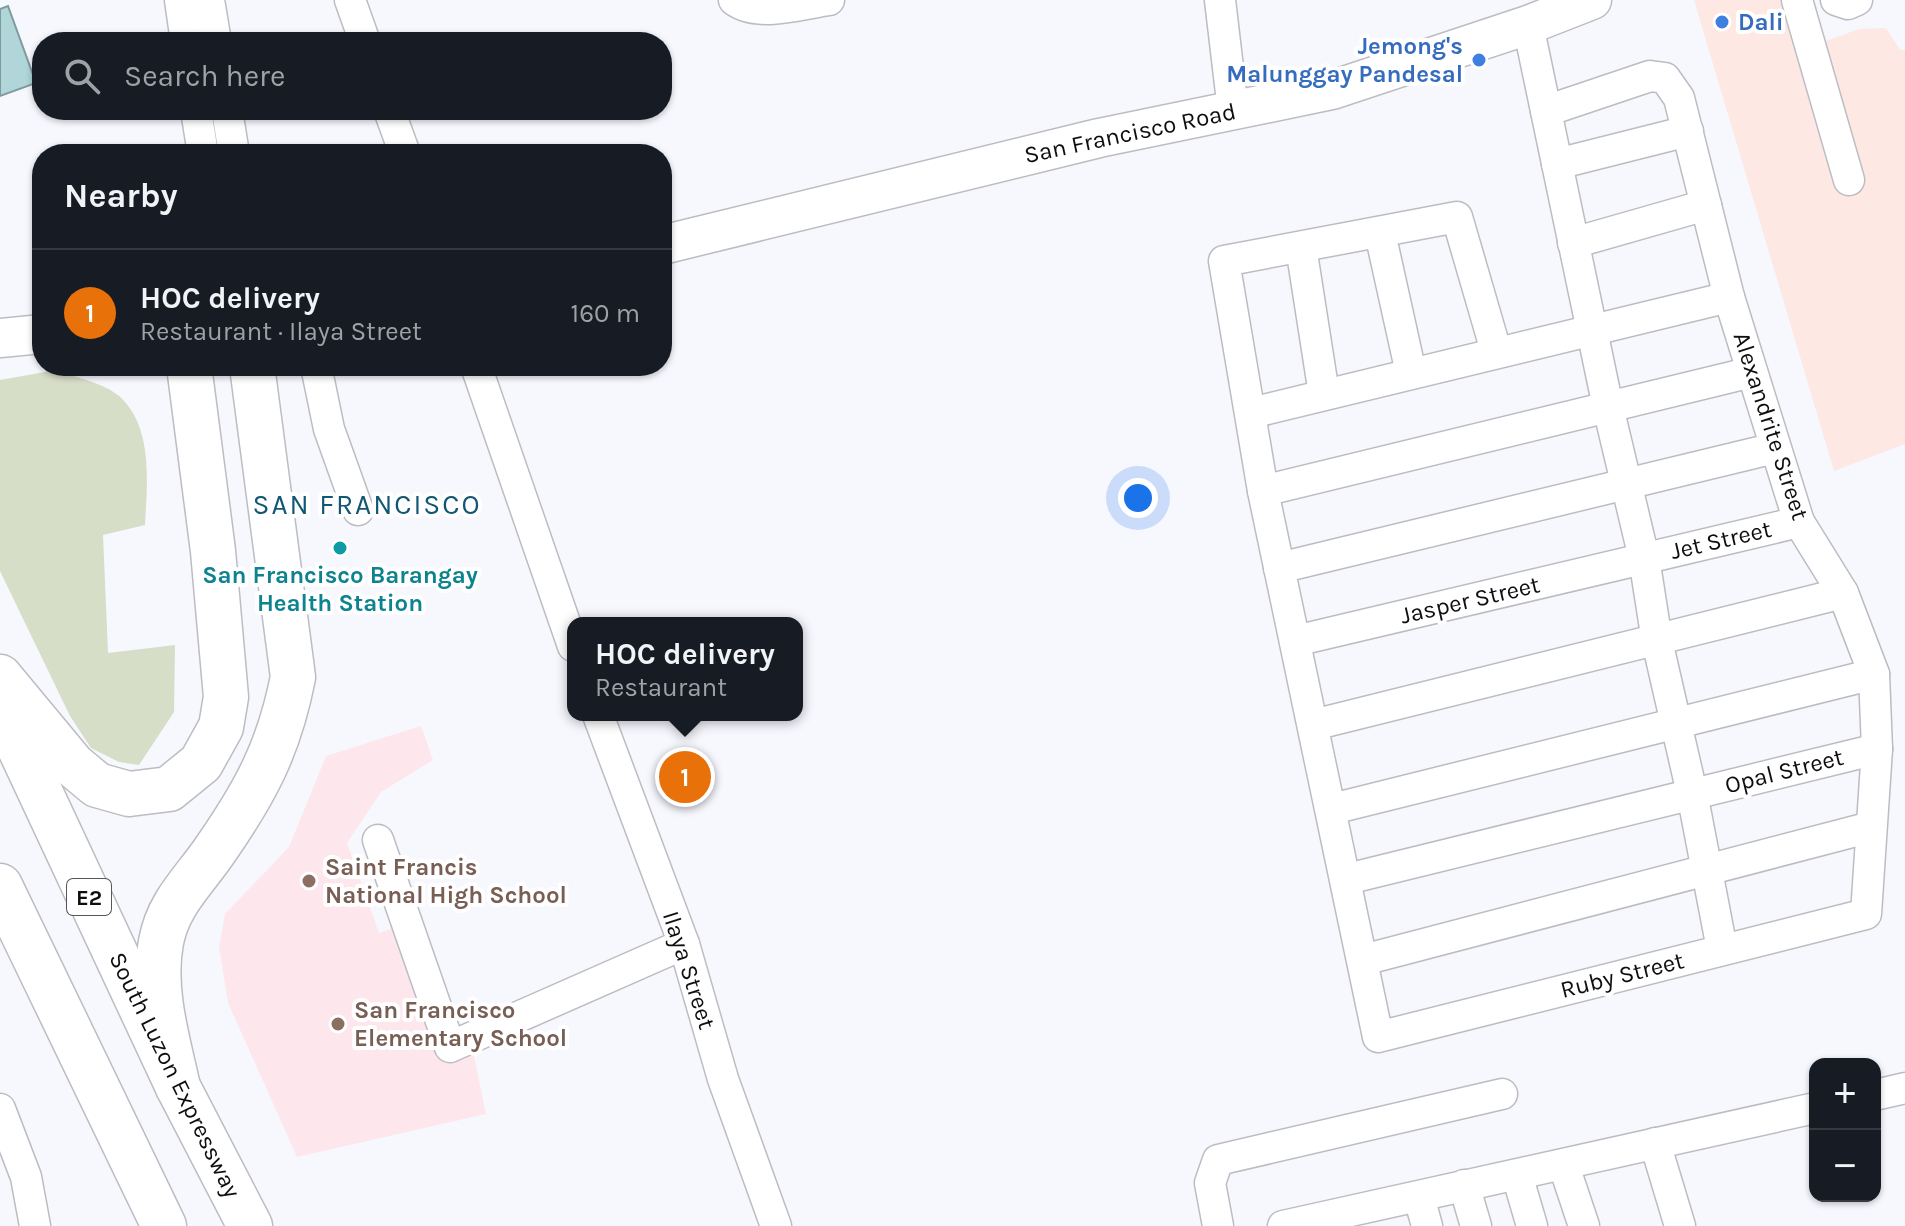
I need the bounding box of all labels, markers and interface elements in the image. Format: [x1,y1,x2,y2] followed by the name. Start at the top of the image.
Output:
[1738,8,1784,36] place label: Dali
[1713,13,1731,31] marker: Dali
[32,32,672,120] search box
[1226,32,1463,88] place label: Jemong's Malunggay Pandesal
[1470,51,1488,69] marker: Jemong's Malunggay Pandesal
[60,54,104,98] icon: search
[124,58,285,94] text: Search here
[1022,97,1238,169] street label: San Francisco Road
[64,176,178,216] text: Nearby
[140,280,320,316] text: HOC delivery
[85,298,95,329] text: 1
[571,298,640,329] text: 160 m
[140,316,422,347] text: Restaurant · Ilaya Street
[1727,329,1815,523] street label: Alexandrite Street
[1118,478,1158,518] your location
[252,488,482,521] district label: SAN FRANCISCO
[1668,515,1774,565] street label: Jet Street
[331,539,349,557] marker: San Francisco Barangay Health Station
[202,561,478,617] place label: San Francisco Barangay Health Station
[1398,570,1542,630] street label: Jasper Street
[567,617,803,721] popup
[595,636,775,672] text: HOC delivery
[595,672,727,703] text: Restaurant
[1722,743,1846,799] street label: Opal Street
[659,747,711,807] pin: 1
[325,853,567,909] place label: Saint Francis National High School
[300,872,318,890] marker: Saint Francis National High School
[67,879,111,915] road number: E2
[657,907,721,1033] street label: Ilaya Street
[1557,946,1687,1004] street label: Ruby Street
[103,948,247,1202] street label: South Luzon Expressway
[354,996,567,1052] place label: San Francisco Elementary School
[329,1015,347,1033] marker: San Francisco Elementary School
[1809,1058,1881,1202] map controls
[1809,1058,1881,1130] button: +
[1809,1130,1881,1202] button: −

